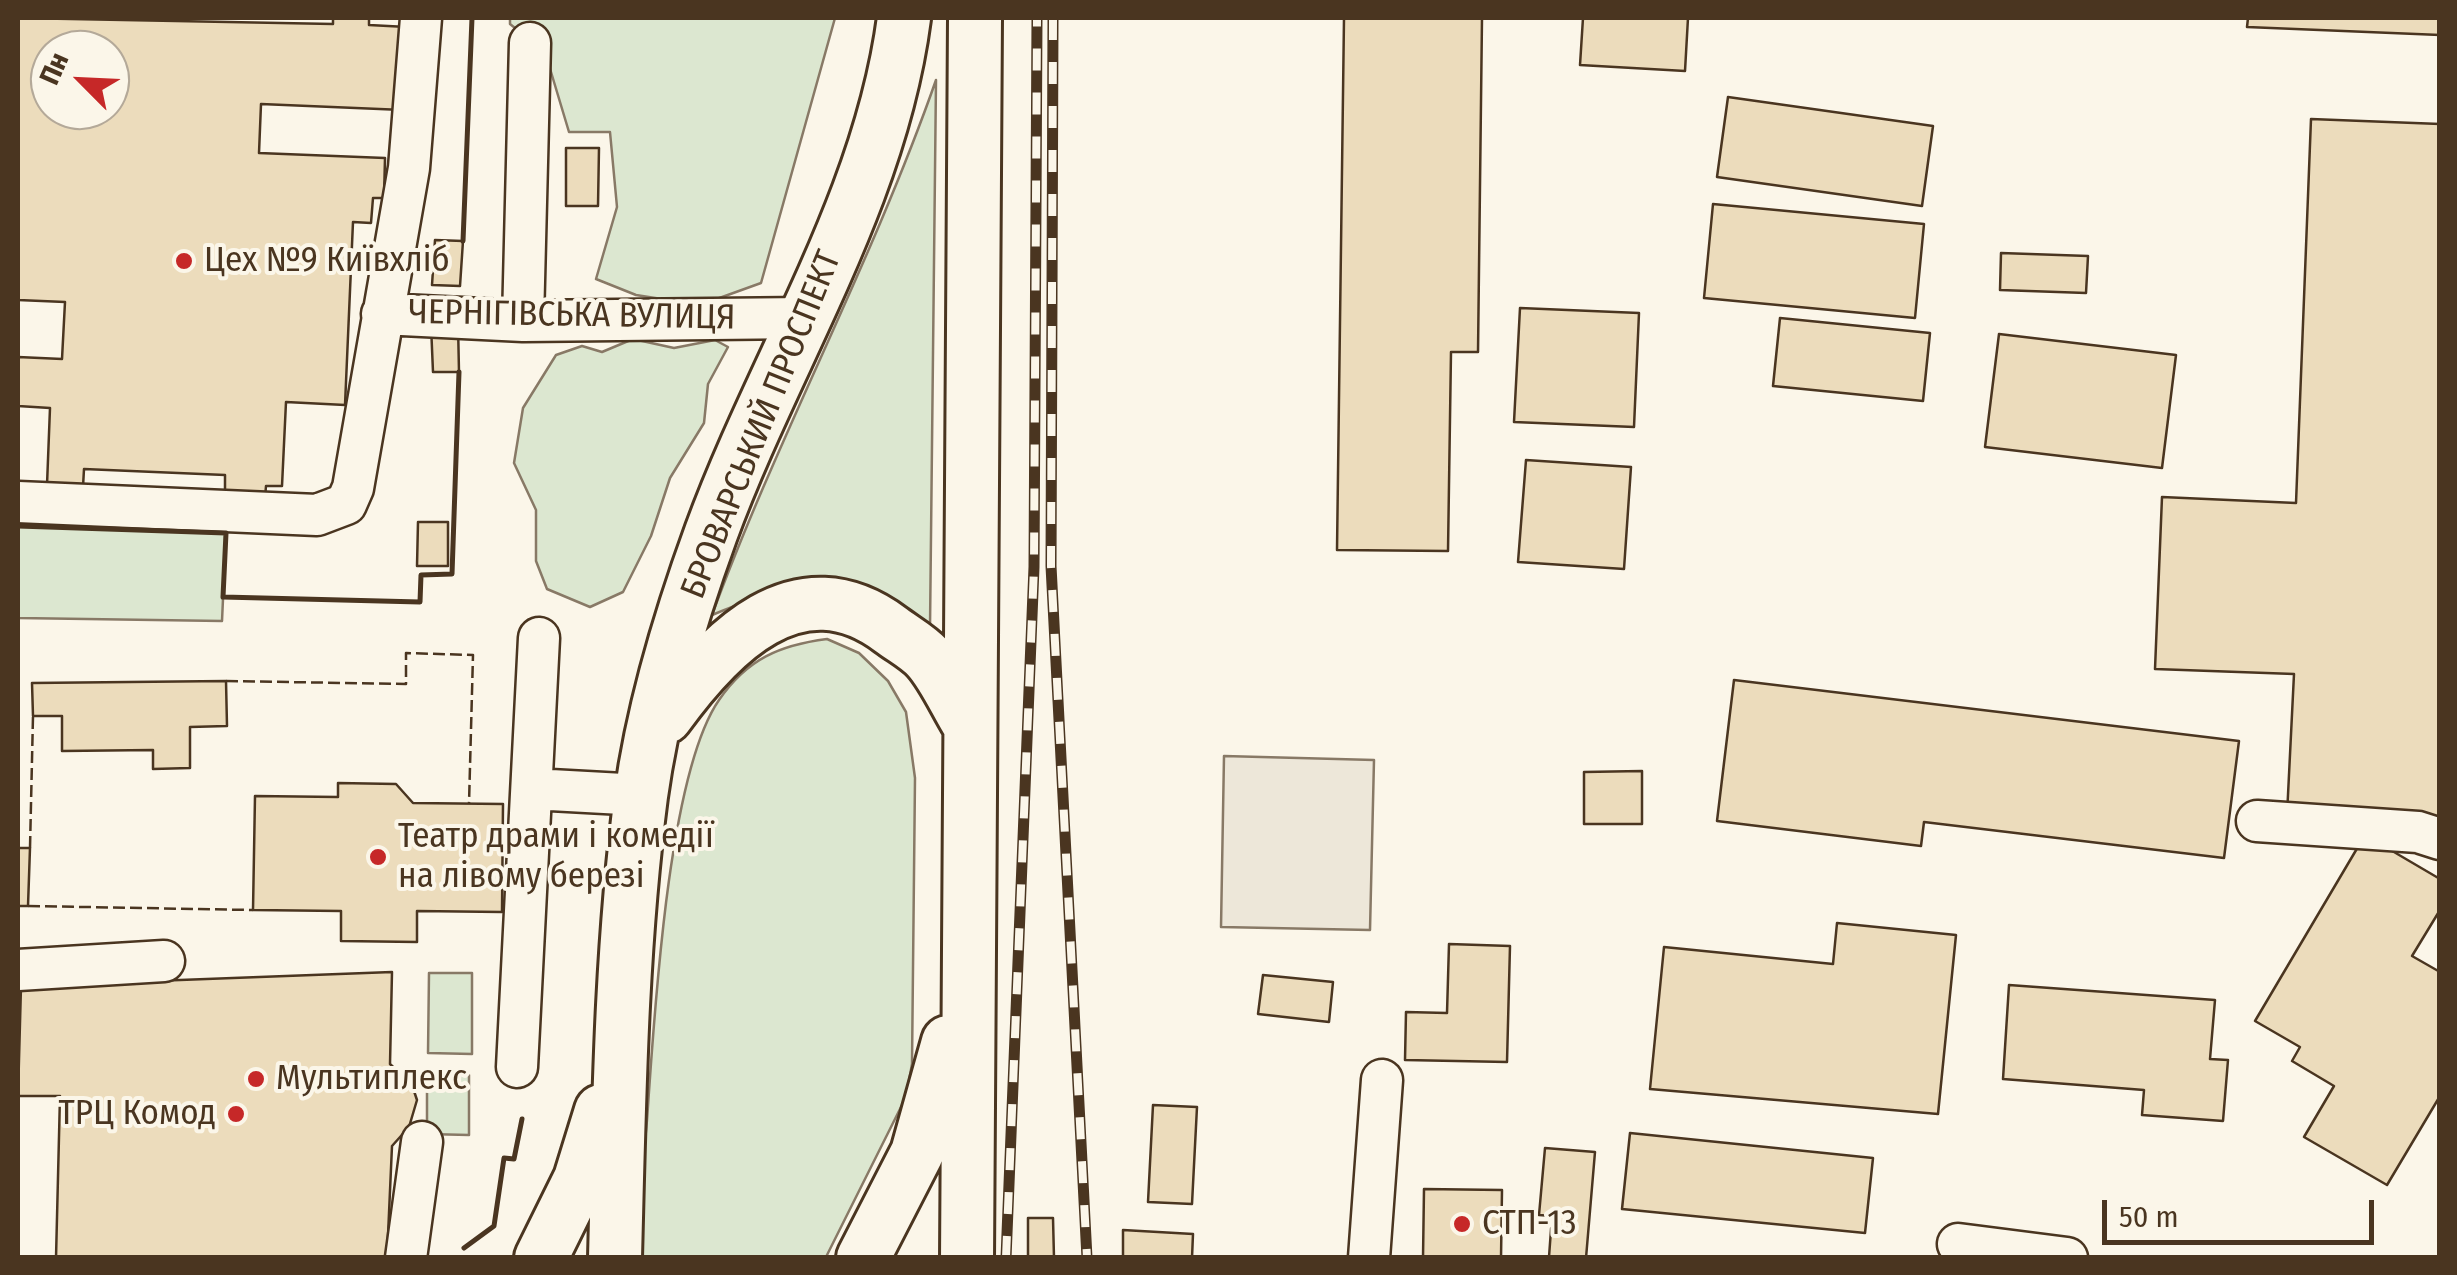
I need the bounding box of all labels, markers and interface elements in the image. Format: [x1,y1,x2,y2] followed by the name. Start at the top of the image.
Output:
[30,30,130,130] north arrow
[32,47,75,90] text: Пн
[204,240,450,282] place label: Цех №9 Київхліб
[673,245,851,605] street label: БРОВАРСЬКИЙ ПРОСПЕКТ
[173,250,195,272] marker: Цех №9 Київхліб
[408,292,736,340] street label: ЧЕРНІГІВСЬКА ВУЛИЦЯ
[398,816,714,898] place label: Театр драми і комедії на лівому березі
[367,846,389,868] marker: Театр драми і комедії на лівому березі
[276,1058,467,1100] place label: Мультиплекс
[245,1068,267,1090] marker: Мультиплекс
[59,1093,216,1135] place label: ТРЦ Комод
[225,1103,247,1125] marker: ТРЦ Комод
[2107,1180,2380,1242] scale bar
[2119,1199,2179,1235] text: 50 m
[1482,1203,1577,1245] place label: СТП-13
[1451,1213,1473,1235] marker: СТП-13

